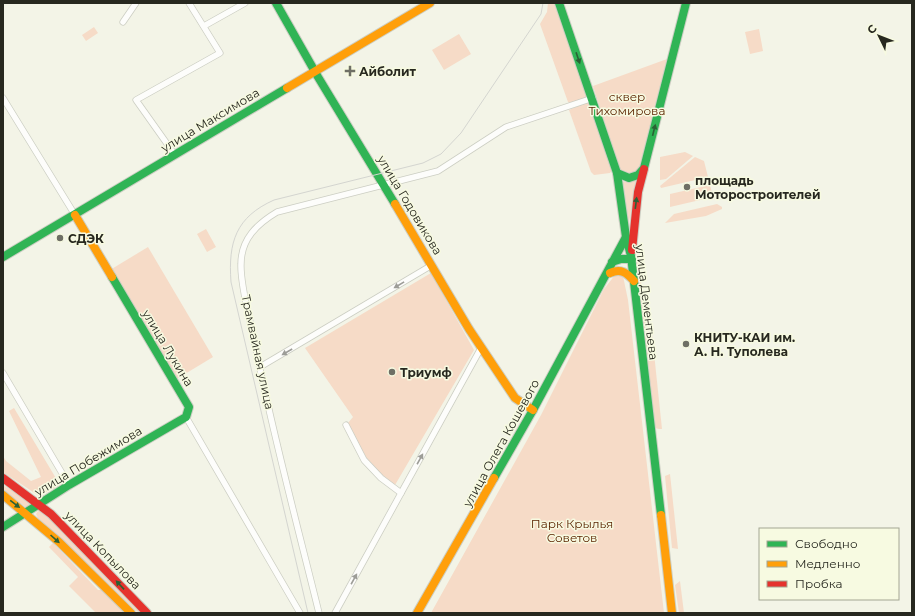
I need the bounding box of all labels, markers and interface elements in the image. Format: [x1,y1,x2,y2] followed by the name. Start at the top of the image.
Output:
[859,16,899,56] north arrow
[864,21,880,37] text: С
[576,52,582,64] one-way arrow
[359,64,416,79] place label: Айболит
[344,65,356,77] marker: Айболит
[157,85,262,156] street label: улица Максимова
[589,89,665,118] park label: сквер Тихомирова
[651,124,657,137] one-way arrow
[374,152,446,257] street label: улица Годовикова
[695,173,821,202] place label: площадь Моторостроителей
[682,182,692,192] marker: площадь Моторостроителей
[633,197,640,209] one-way arrow
[68,231,104,246] place label: СДЭК
[55,233,65,243] marker: СДЭК
[632,242,662,361] street label: улица Дементьева
[394,281,404,289] one-way arrow
[238,293,278,411] street label: Трамвайная улица
[139,306,197,389] street label: улица Лукина
[694,330,795,359] place label: КНИТУ-КАИ им. А. Н. Туполева
[681,339,691,349] marker: КНИТУ-КАИ им. А. Н. Туполева
[281,348,293,355] one-way arrow
[400,365,452,380] place label: Триумф
[387,367,397,377] marker: Триумф
[459,376,543,510] street label: улица Олега Кошевого
[31,423,145,500] street label: улица Побежимова
[417,453,424,465] one-way arrow
[9,500,20,508] one-way arrow
[61,507,144,592] street label: улица Копылова
[531,516,613,545] park label: Парк Крылья Советов
[759,528,899,600] legend
[50,534,61,543] one-way arrow
[795,536,858,551] text: Свободно
[795,556,861,571] text: Медленно
[350,573,357,585] one-way arrow
[795,576,843,591] text: Пробка
[115,580,125,590] one-way arrow

